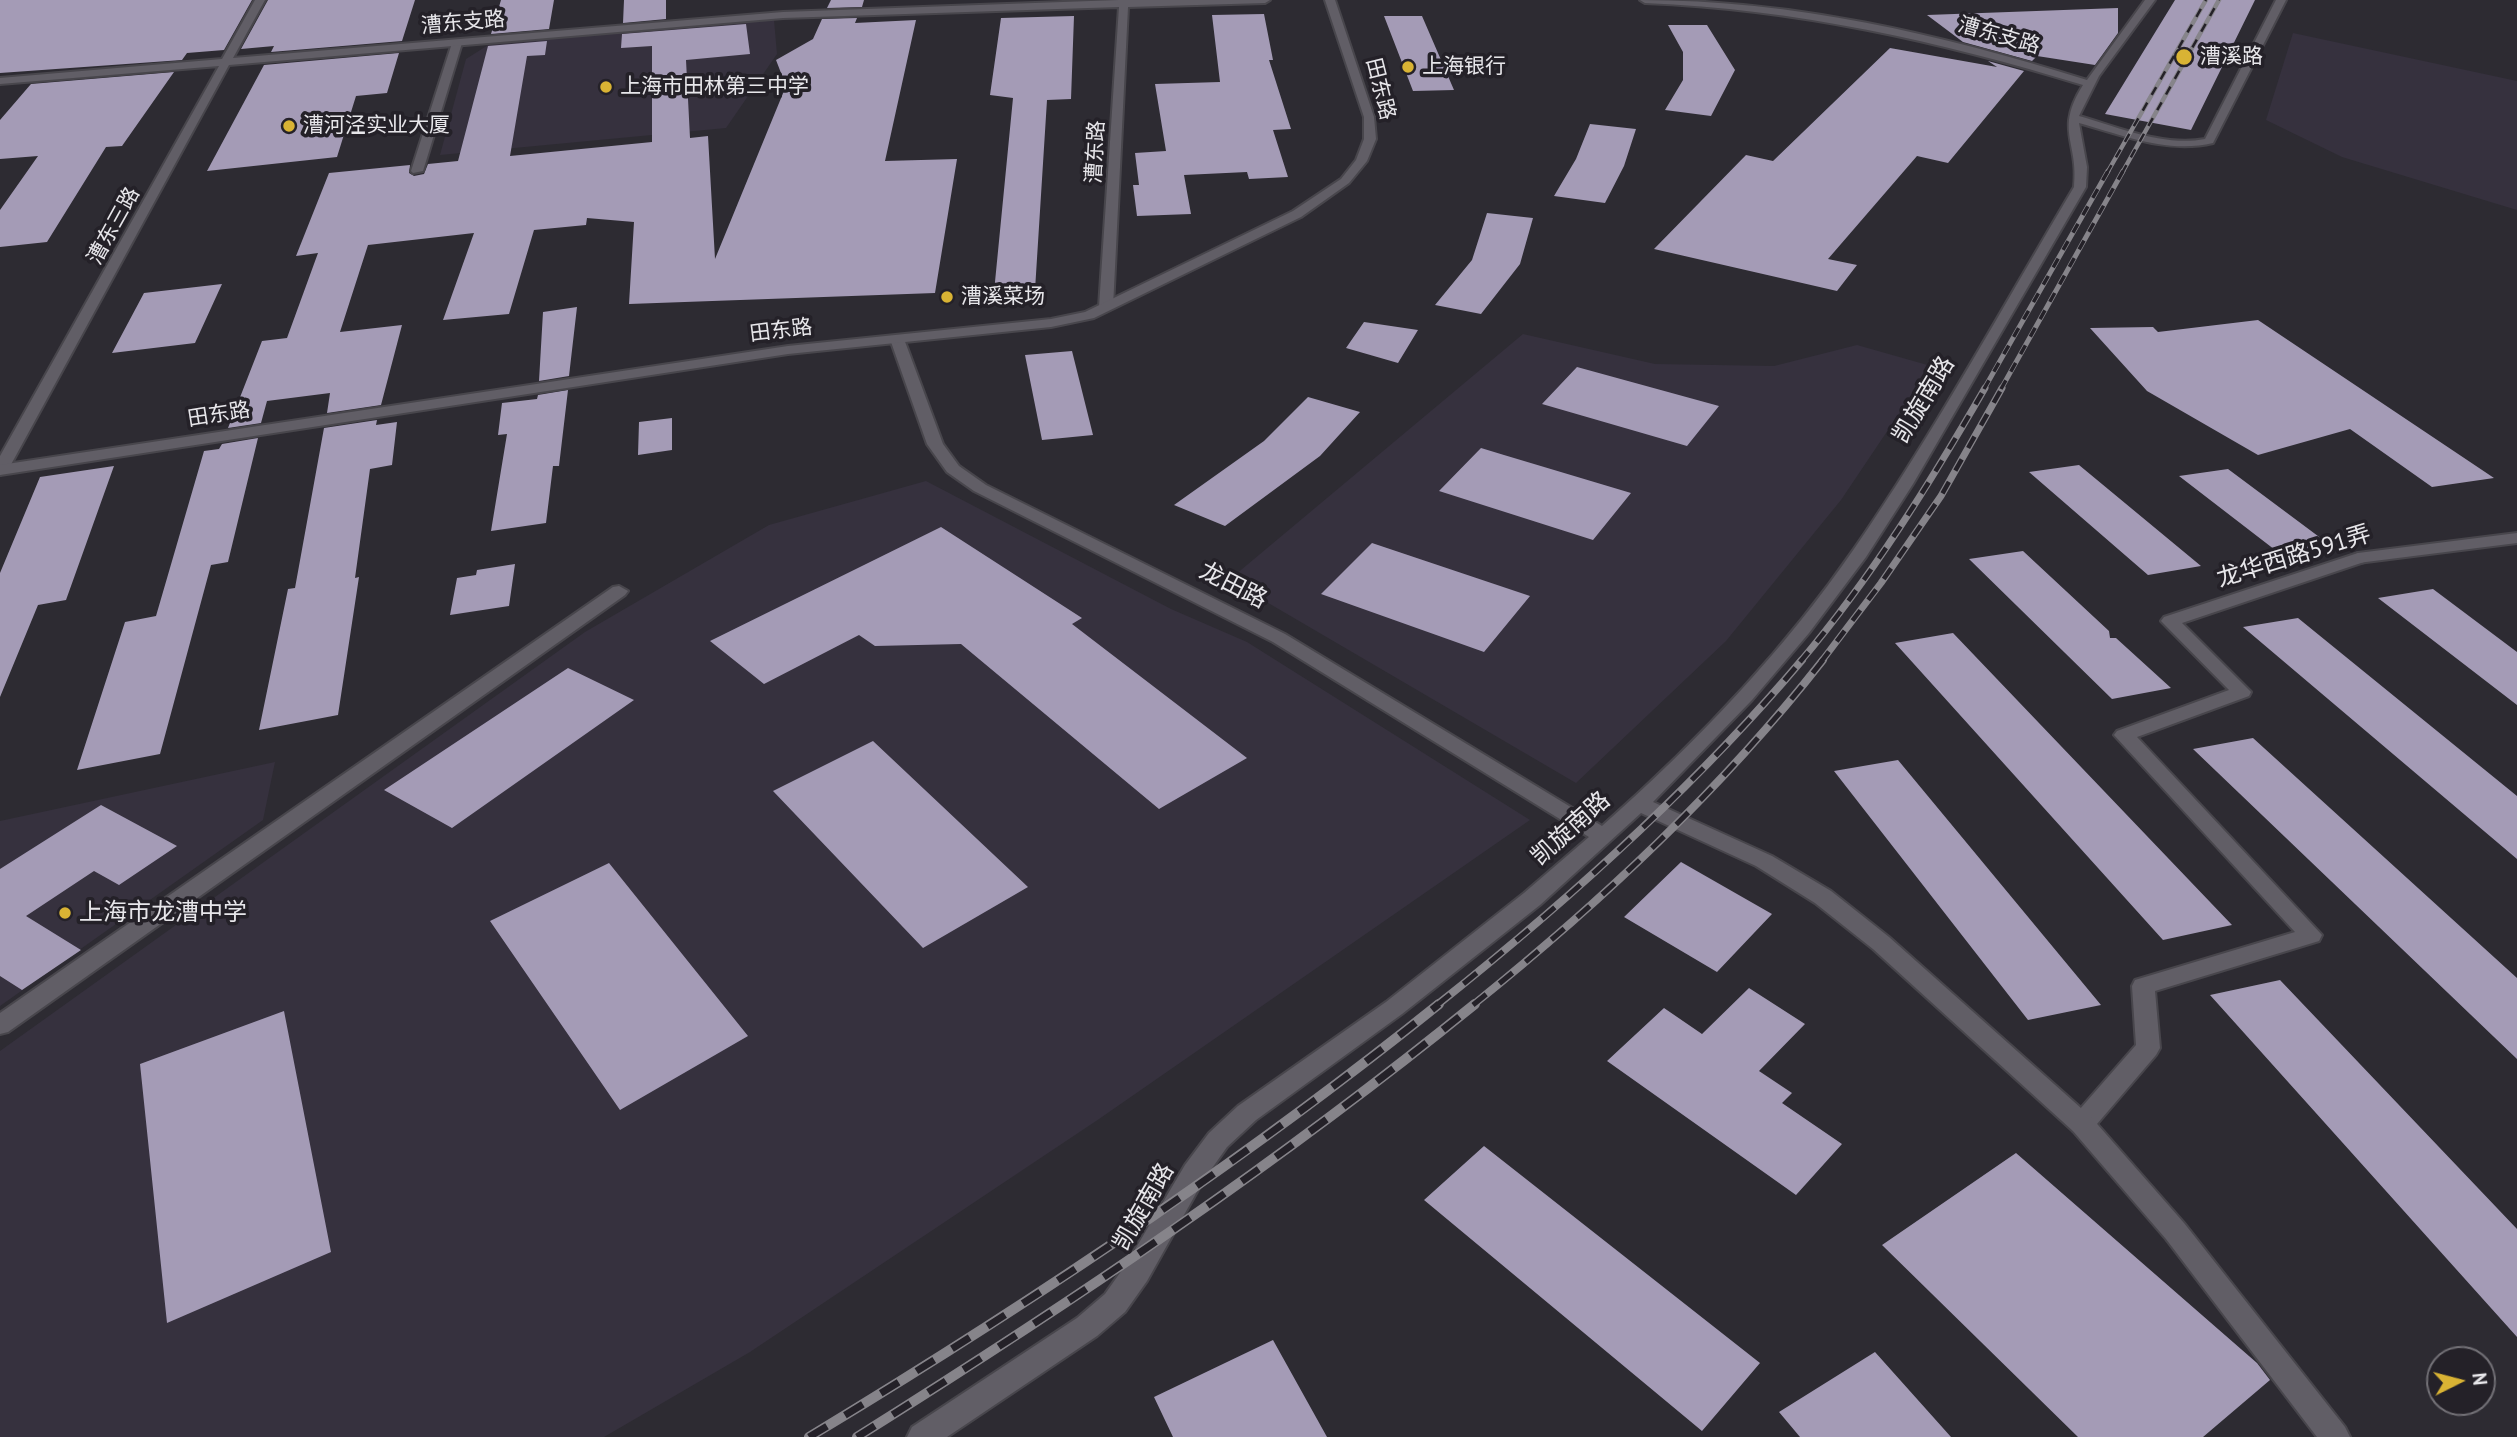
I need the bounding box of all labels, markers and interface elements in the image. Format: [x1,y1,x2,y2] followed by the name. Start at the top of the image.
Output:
[420,7,506,39] street label: 漕东支路
[1955,12,2043,60] street label: 漕东支路
[2200,44,2263,70] place label: 漕溪路
[2174,47,2194,67] marker: 漕溪路
[1422,54,1506,80] place label: 上海银行
[1360,55,1400,123] street label: 田东路
[1400,59,1416,75] marker: 上海银行
[620,74,809,100] place label: 上海市田林第三中学
[598,79,614,95] marker: 上海市田林第三中学
[303,113,450,139] place label: 漕河泾实业大厦
[281,118,297,134] marker: 漕河泾实业大厦
[1082,120,1110,184] street label: 漕东路
[83,183,145,269] street label: 漕东三路
[961,284,1045,310] place label: 漕溪菜场
[939,289,955,305] marker: 漕溪菜场
[748,315,814,347] street label: 田东路
[1887,351,1961,449] street label: 凯旋南路
[186,398,252,432] street label: 田东路
[2214,520,2374,594] street label: 龙华西路591弄
[1194,557,1272,615] street label: 龙田路
[1526,786,1616,872] street label: 凯旋南路
[79,899,247,927] place label: 上海市龙漕中学
[57,905,73,921] marker: 上海市龙漕中学
[1108,1158,1180,1256] street label: 凯旋南路
[2426,1346,2496,1416] north arrow
[2467,1372,2492,1386] text: N

